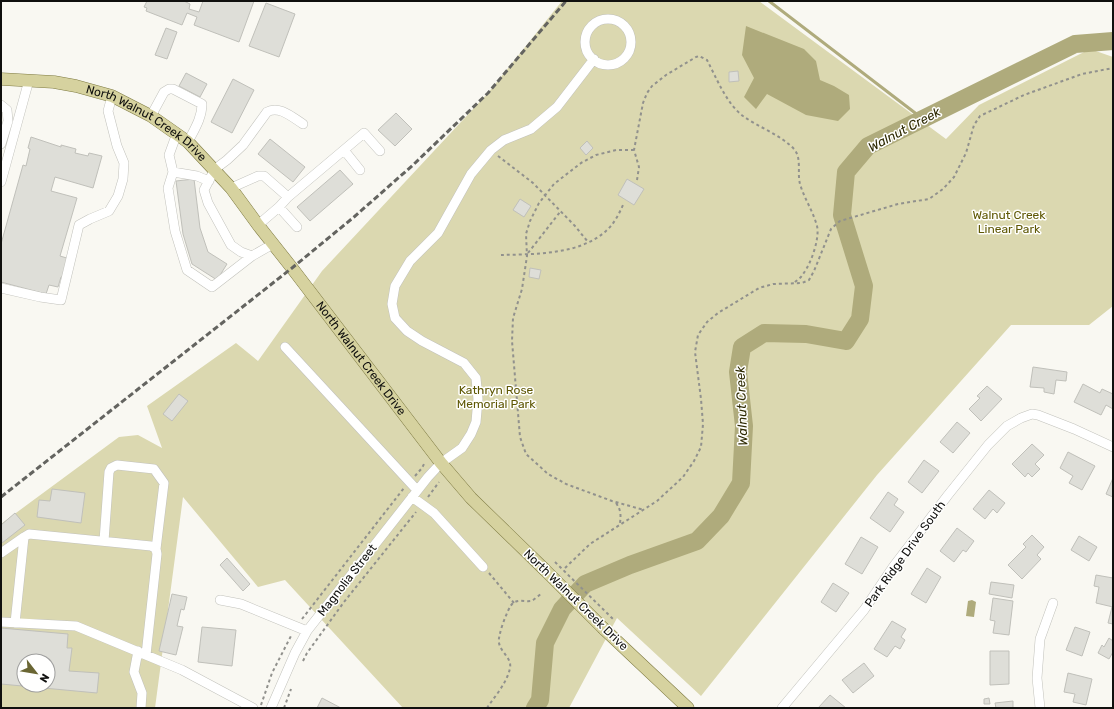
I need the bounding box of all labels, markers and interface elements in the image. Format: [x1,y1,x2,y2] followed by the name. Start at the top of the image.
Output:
[85,82,210,164] street label: North Walnut Creek Drive
[865,104,943,155] water label: Walnut Creek
[972,208,1046,236] park label: Walnut Creek Linear Park
[313,299,409,418] street label: North Walnut Creek Drive
[733,366,750,446] water label: Walnut Creek
[457,383,536,411] park label: Kathryn Rose Memorial Park
[862,498,948,610] street label: Park Ridge Drive South
[315,541,380,619] street label: Magnolia Street
[521,547,631,654] street label: North Walnut Creek Drive
[16,653,56,693] north arrow
[36,671,52,685] text: N

